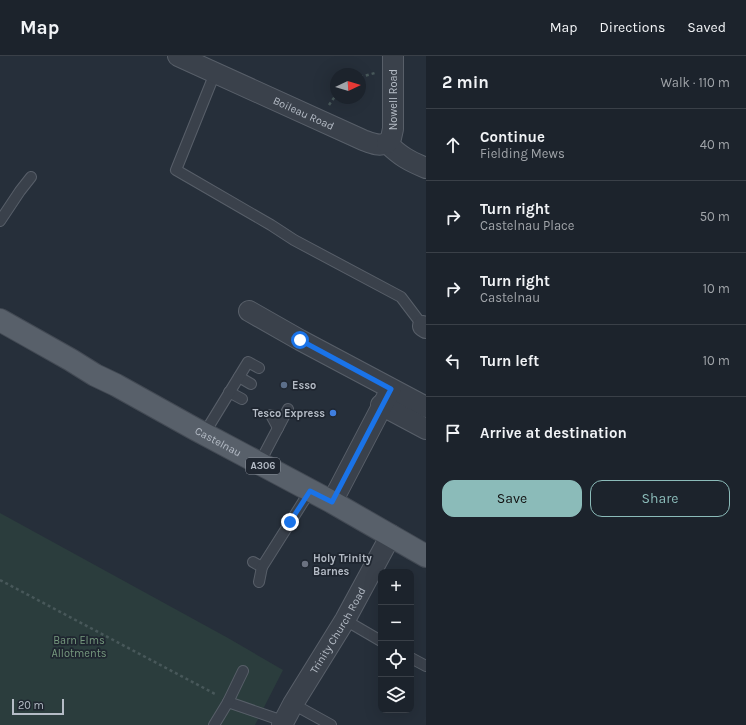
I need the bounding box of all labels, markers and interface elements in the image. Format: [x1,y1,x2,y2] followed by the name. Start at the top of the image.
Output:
[20,17,59,39] text: Map
[550,19,578,36] text: Map
[600,19,665,36] text: Directions
[687,19,726,36] text: Saved
[330,68,366,104] north arrow
[387,69,400,130] street label: Nowell Road
[442,72,489,92] text: 2 min
[661,75,730,90] text: Walk · 110 m
[271,94,336,133] street label: Boileau Road
[480,128,545,146] text: Continue
[442,134,464,156] icon: ahead
[700,137,730,152] text: 40 m
[480,146,565,161] text: Fielding Mews
[480,200,550,218] text: Turn right
[442,206,464,228] icon: right
[700,209,730,224] text: 50 m
[480,218,575,233] text: Castelnau Place
[480,272,550,290] text: Turn right
[442,278,464,300] icon: right
[703,281,730,296] text: 10 m
[480,290,540,305] text: Castelnau
[291,331,309,349] route start
[442,350,464,372] icon: left
[480,352,539,370] text: Turn left
[703,353,730,368] text: 10 m
[292,379,316,392] place label: Esso
[279,380,289,390] marker: Esso
[253,407,325,420] place label: Tesco Express
[328,408,338,418] marker: Tesco Express
[442,422,464,444] icon: arrive
[193,424,244,459] street label: Castelnau
[480,424,627,442] text: Arrive at destination
[246,458,280,474] road number: A306
[442,480,582,517] button: Save
[590,480,730,517] button: Share
[281,513,299,531] route end
[313,552,372,578] place label: Holy Trinity Barnes
[300,559,310,569] marker: Holy Trinity Barnes
[378,569,414,713] map controls
[378,569,414,605] button: +
[307,585,368,676] street label: Trinity Church Road
[378,605,414,641] button: −
[51,634,107,660] park label: Barn Elms Allotments
[378,641,414,677] button: locate
[378,677,414,713] button: layers
[12,697,64,716] scale bar
[18,699,44,712] text: 20 m

